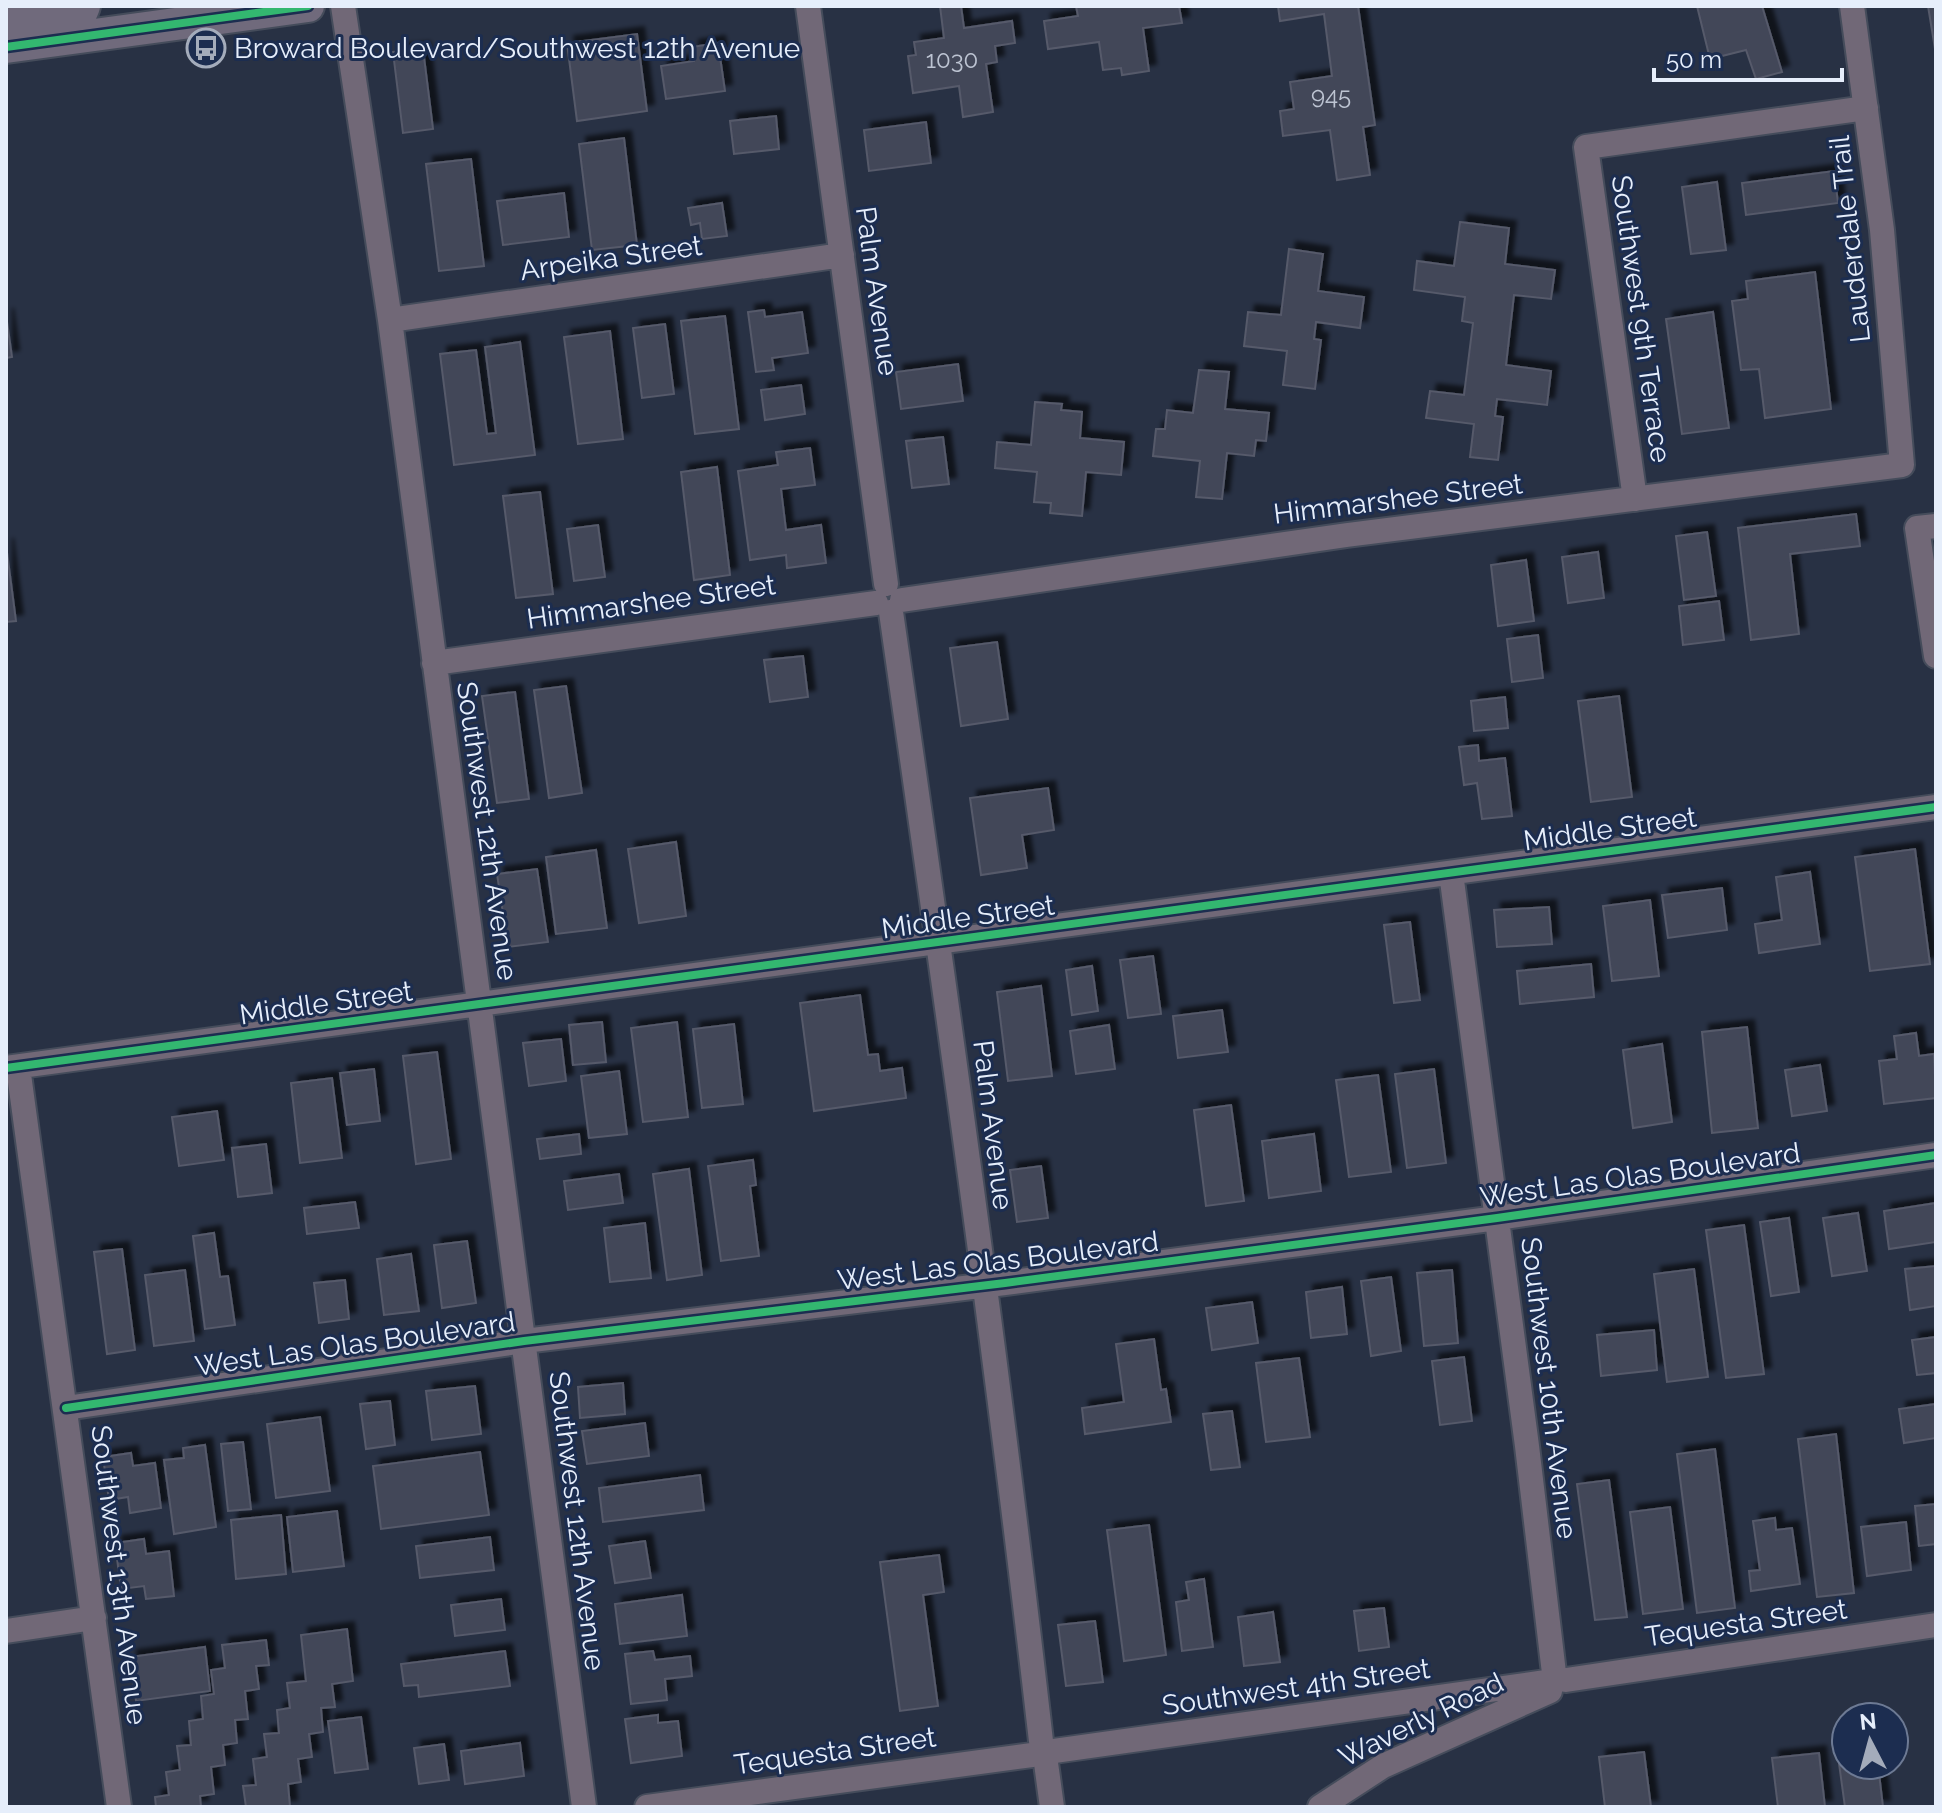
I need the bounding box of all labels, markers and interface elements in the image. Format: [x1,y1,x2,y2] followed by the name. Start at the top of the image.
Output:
[185,27,227,69] bus stop icon: Broward Boulevard/Southwest 12th Avenue
[234,32,800,65] place label: Broward Boulevard/Southwest 12th Avenue
[1654,32,1842,82] scale bar
[926,45,978,74] house number: 1030
[1666,45,1722,74] text: 50 m
[1311,81,1351,110] house number: 945
[1823,134,1877,344] street label: Lauderdale Trail
[1604,173,1678,465] street label: Southwest 9th Terrace
[849,204,905,378] street label: Palm Avenue
[518,229,705,287] street label: Arpeika Street
[1272,467,1525,531] street label: Himmarshee Street
[525,568,778,636] street label: Himmarshee Street
[450,680,524,982] street label: Southwest 12th Avenue
[1521,800,1699,857] street label: Middle Street
[879,888,1057,945] street label: Middle Street
[237,974,415,1031] street label: Middle Street
[966,1038,1020,1212] street label: Palm Avenue
[1478,1136,1802,1214] street label: West Las Olas Boulevard
[836,1225,1160,1297] street label: West Las Olas Boulevard
[1514,1235,1584,1541] street label: Southwest 10th Avenue
[193,1305,517,1383] street label: West Las Olas Boulevard
[542,1370,612,1672] street label: Southwest 12th Avenue
[84,1423,154,1727] street label: Southwest 13th Avenue
[1643,1592,1850,1654] street label: Tequesta Street
[1160,1652,1433,1722] street label: Southwest 4th Street
[1333,1666,1509,1774] street label: Waverly Road
[1830,1701,1910,1781] north arrow
[1858,1707,1878,1735] text: N
[732,1720,939,1782] street label: Tequesta Street

